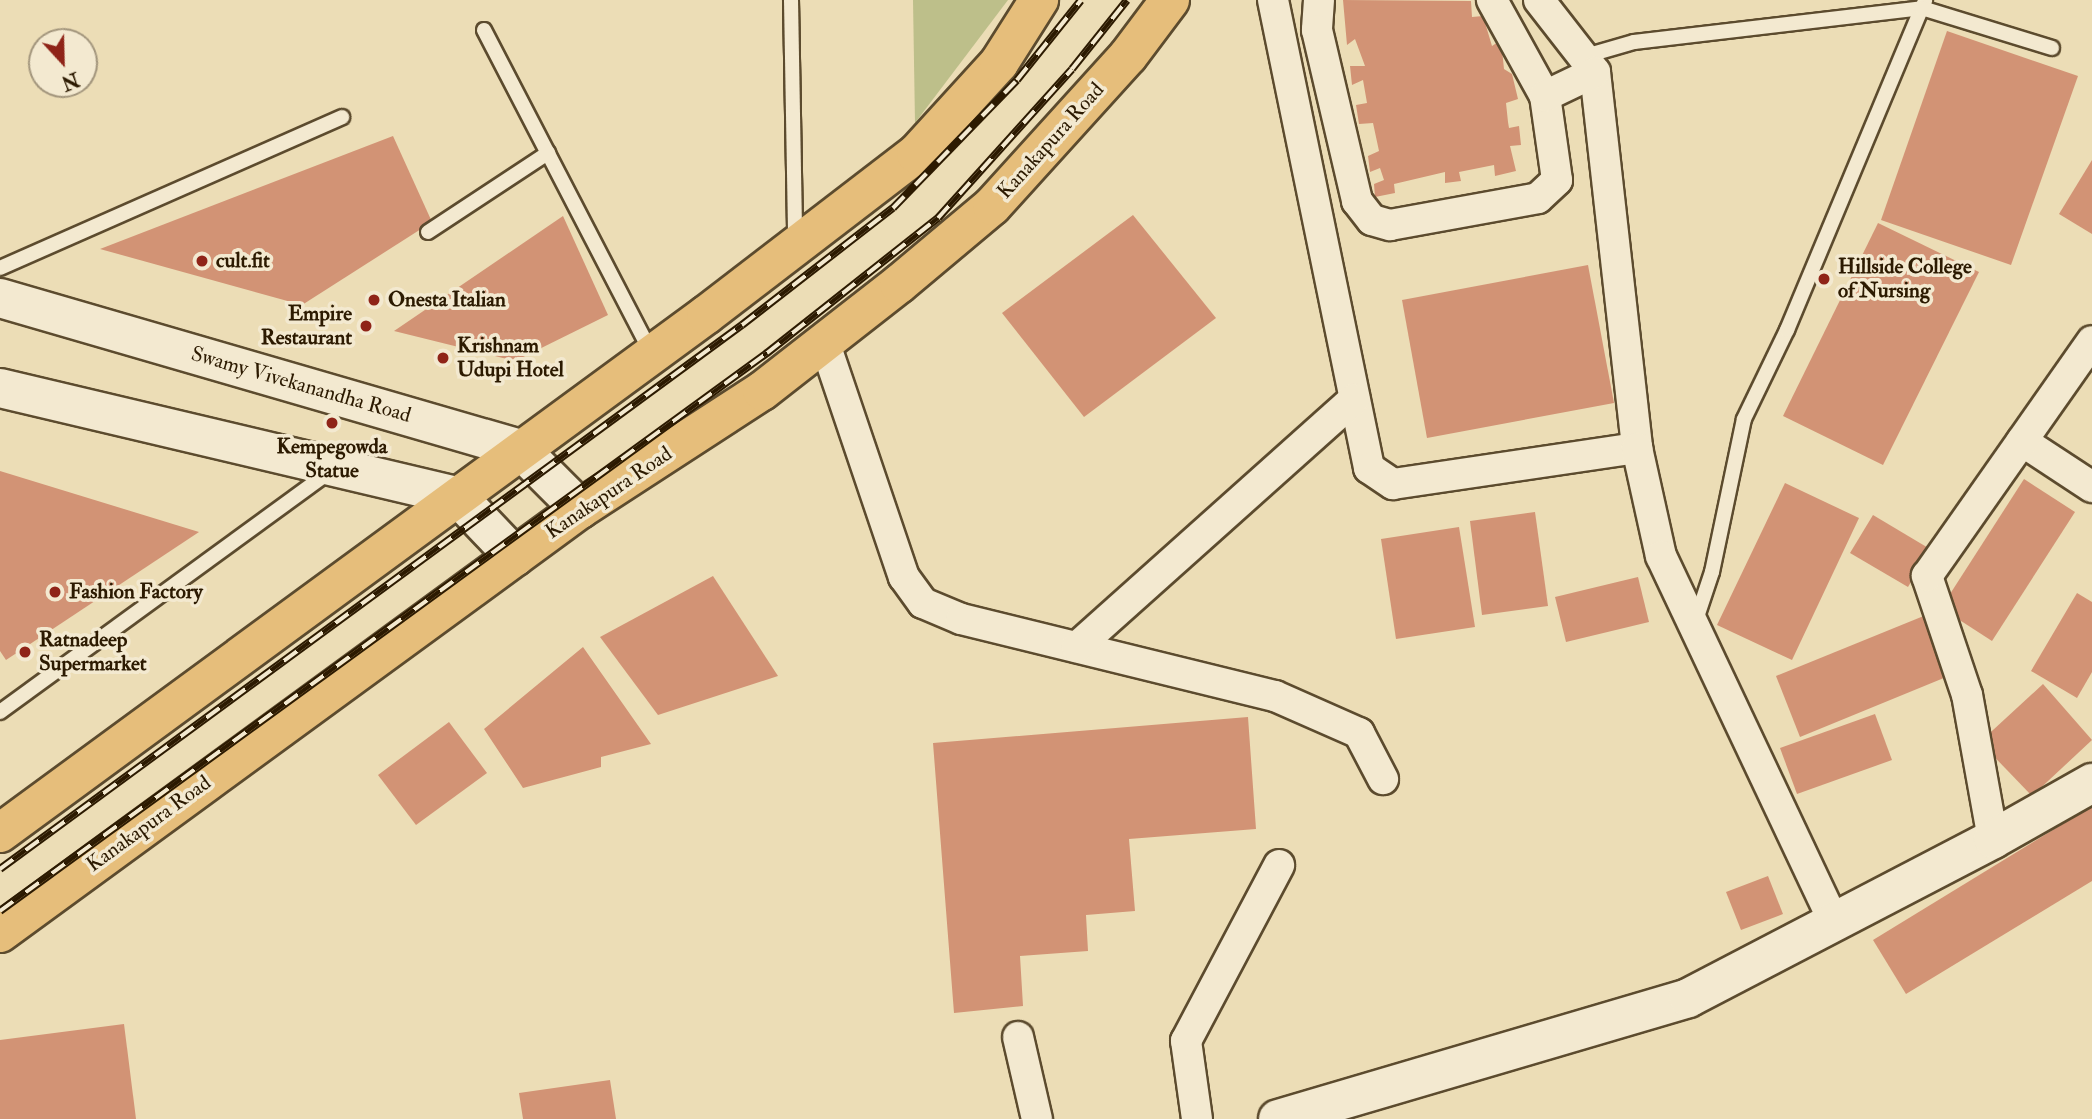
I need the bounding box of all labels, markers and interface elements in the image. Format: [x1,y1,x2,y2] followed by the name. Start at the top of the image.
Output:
[28,28,98,98] north arrow
[58,66,83,95] text: N
[992,78,1110,204] street label: Kanakapura Road
[216,248,270,274] place label: cult.fit
[194,253,210,269] marker: cult.fit
[1838,254,1972,304] place label: Hillside College of Nursing
[1816,271,1832,287] marker: Hillside College of Nursing
[388,287,506,313] place label: Onesta Italian
[366,292,382,308] marker: Onesta Italian
[261,301,352,351] place label: Empire Restaurant
[358,318,374,334] marker: Empire Restaurant
[457,333,564,383] place label: Krishnam Udupi Hotel
[188,342,414,428] street label: Swamy Vivekanandha Road
[435,350,451,366] marker: Krishnam Udupi Hotel
[324,415,340,431] marker: Kempegowda Statue
[277,434,387,484] place label: Kempegowda Statue
[541,441,677,545] street label: Kanakapura Road
[69,579,203,605] place label: Fashion Factory
[47,584,63,600] marker: Fashion Factory
[39,627,147,677] place label: Ratnadeep Supermarket
[17,644,33,660] marker: Ratnadeep Supermarket
[82,770,216,878] street label: Kanakapura Road

